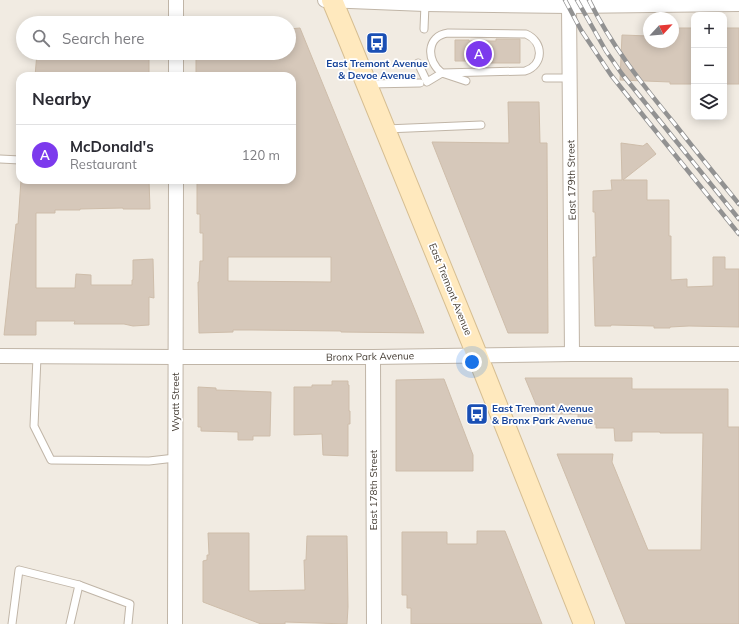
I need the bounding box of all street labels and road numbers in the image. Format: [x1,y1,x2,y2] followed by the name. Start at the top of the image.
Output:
[564,139,579,220] street label: East 179th Street
[426,241,475,337] street label: East Tremont Avenue
[326,349,414,364] street label: Bronx Park Avenue
[169,372,182,432] street label: Wyatt Street
[367,449,380,530] street label: East 178th Street

